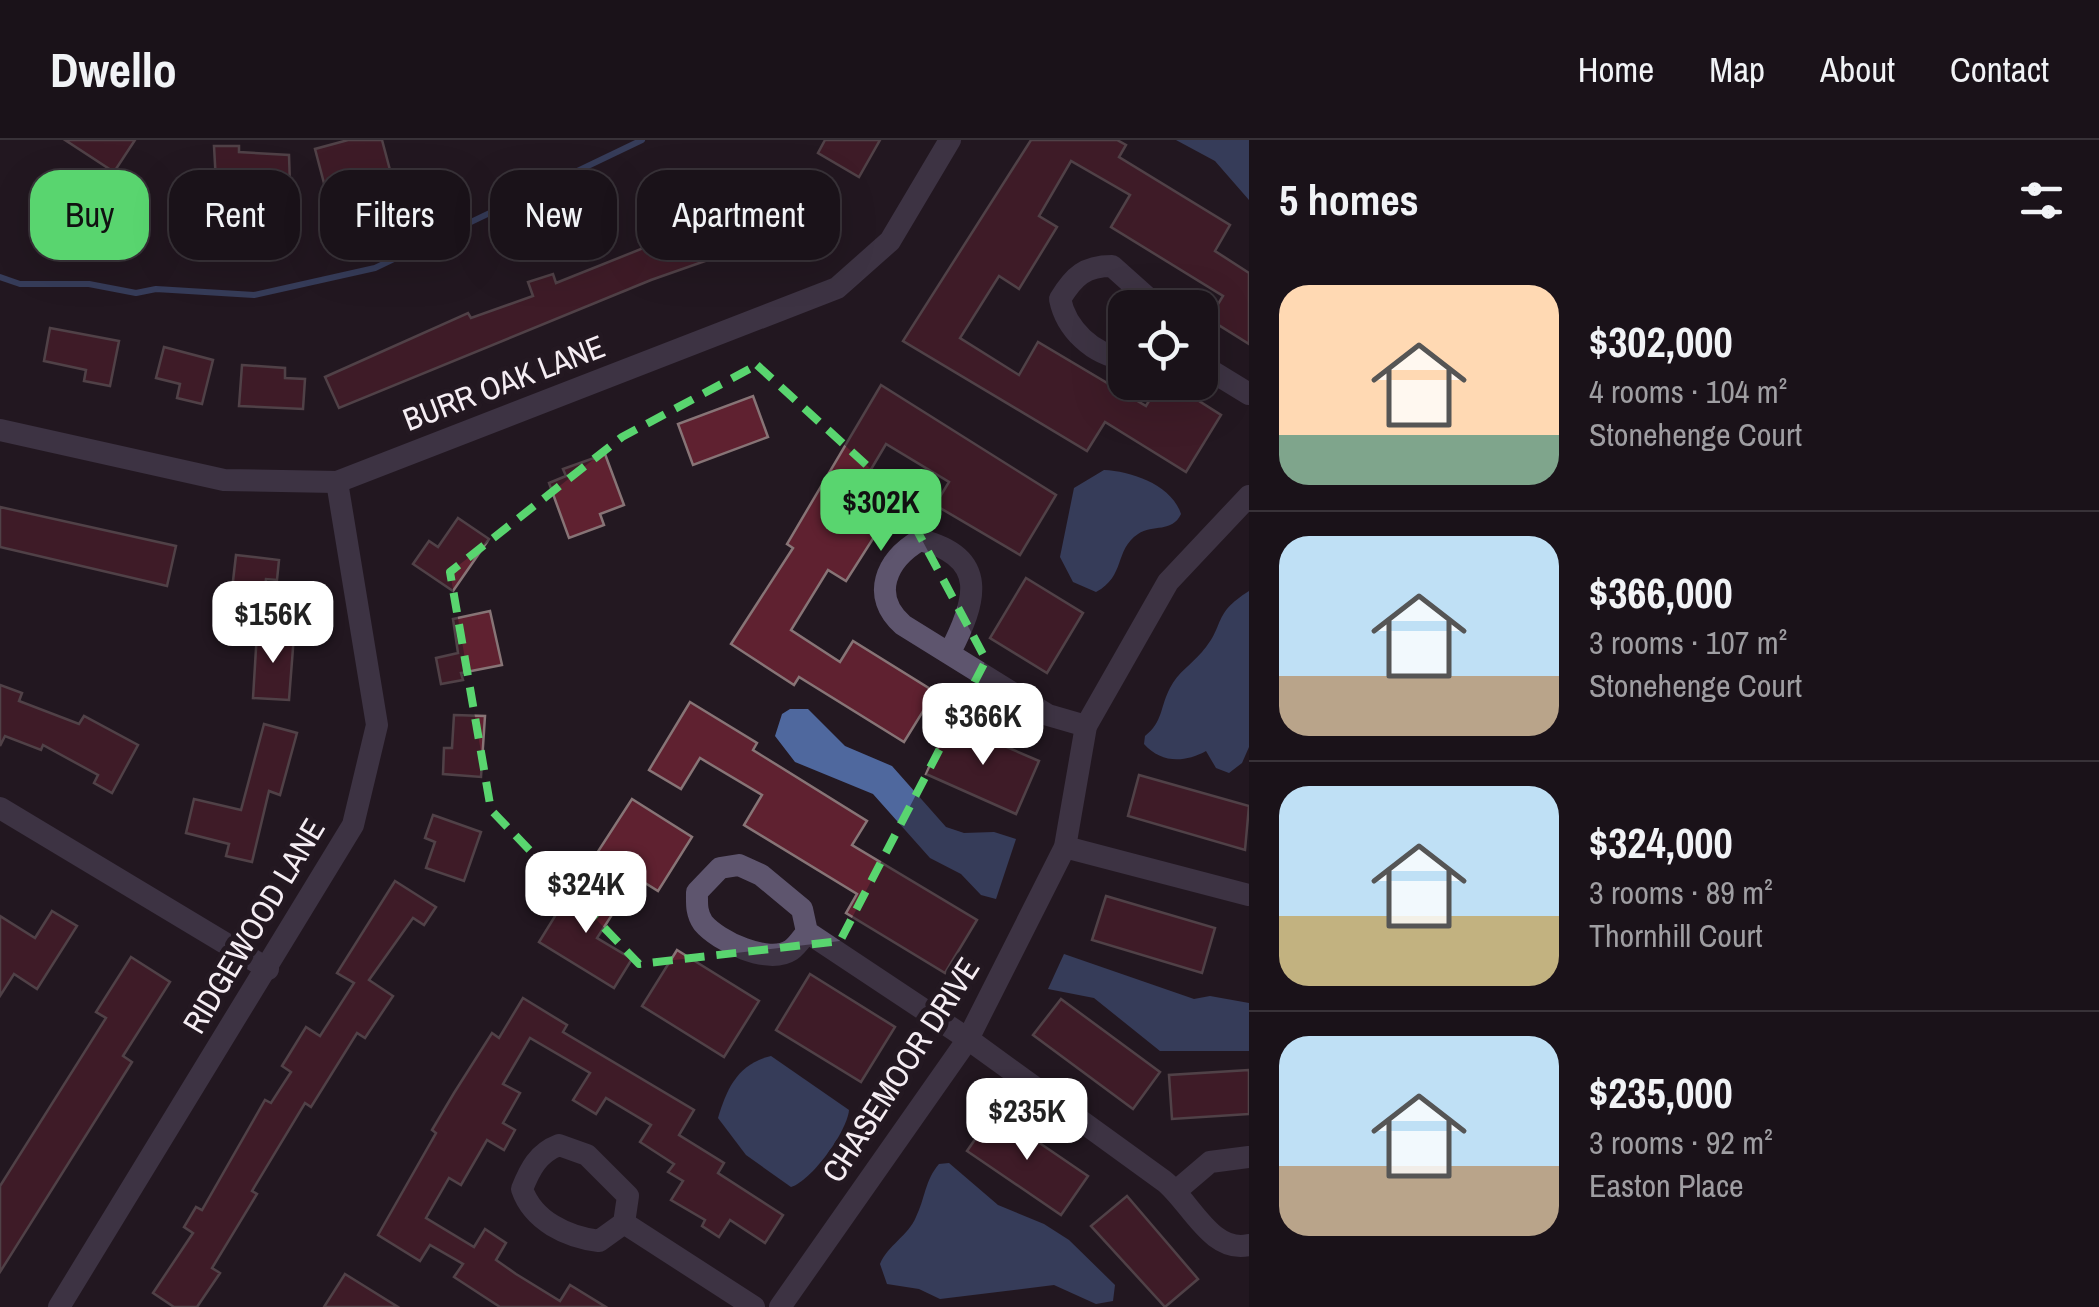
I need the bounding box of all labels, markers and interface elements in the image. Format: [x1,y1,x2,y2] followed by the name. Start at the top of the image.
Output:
[50,37,177,102] text: Dwello
[1578,46,1654,93] text: Home
[1709,46,1765,93] text: Map
[1820,46,1895,93] text: About
[1950,46,2049,93] text: Contact
[30,170,149,260] chip: Buy
[169,170,300,260] chip: Rent
[320,170,470,260] chip: Filters
[490,170,617,260] chip: New
[637,170,840,260] chip: Apartment
[1279,172,1419,228] text: 5 homes
[2014,173,2069,228] icon: filters
[1108,290,1218,400] map controls
[1108,290,1218,400] button: locate
[1589,314,1733,370] text: $302,000
[397,324,611,441] street label: BURR OAK LANE
[1359,325,1479,445] icon: home
[1589,370,1787,413] text: 4 rooms · 104 m²
[1589,413,1802,456] text: Stonehenge Court
[811,469,951,554] pin: $302K
[842,480,920,523] text: $302K
[1589,565,1733,621] text: $366,000
[1359,576,1479,696] icon: home
[203,581,343,666] pin: $156K
[234,592,312,635] text: $156K
[1589,621,1787,664] text: 3 rooms · 107 m²
[1589,664,1802,707] text: Stonehenge Court
[913,683,1053,768] pin: $366K
[944,694,1022,737] text: $366K
[172,810,335,1041] street label: RIDGEWOOD LANE
[1589,815,1733,871] text: $324,000
[1359,826,1479,946] icon: home
[516,851,656,936] pin: $324K
[547,862,625,905] text: $324K
[1589,871,1773,914] text: 3 rooms · 89 m²
[1589,914,1763,957] text: Thornhill Court
[812,949,989,1190] street label: CHASEMOOR DRIVE
[1589,1065,1733,1121] text: $235,000
[1359,1076,1479,1196] icon: home
[957,1078,1097,1163] pin: $235K
[988,1089,1066,1132] text: $235K
[1589,1121,1773,1164] text: 3 rooms · 92 m²
[1589,1164,1744,1207] text: Easton Place

